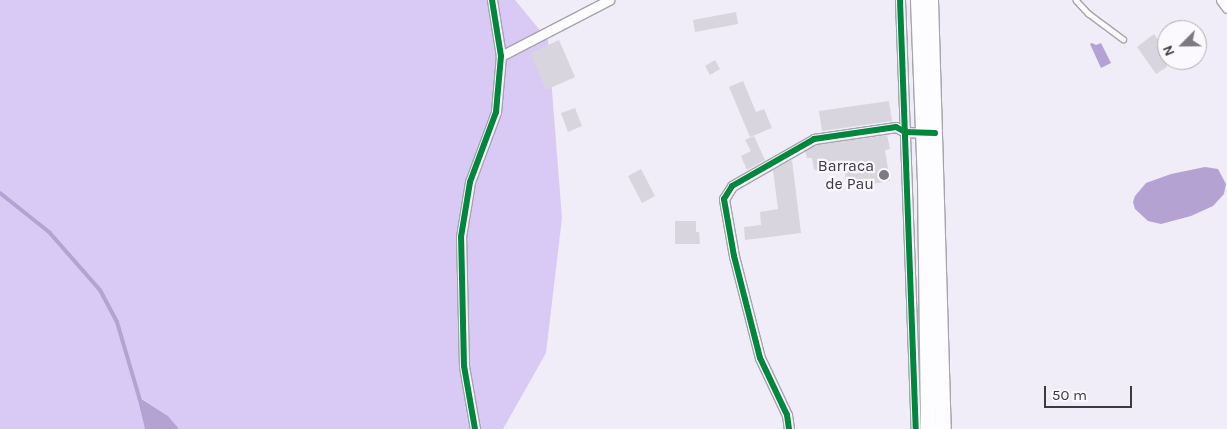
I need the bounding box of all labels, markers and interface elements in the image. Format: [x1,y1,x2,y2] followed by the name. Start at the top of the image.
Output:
[1157,20,1207,70] north arrow
[1159,43,1178,59] text: N
[818,156,874,194] place label: Barraca de Pau
[878,169,890,181] marker: Barraca de Pau
[1047,376,1134,408] scale bar
[1052,386,1087,404] text: 50 m

